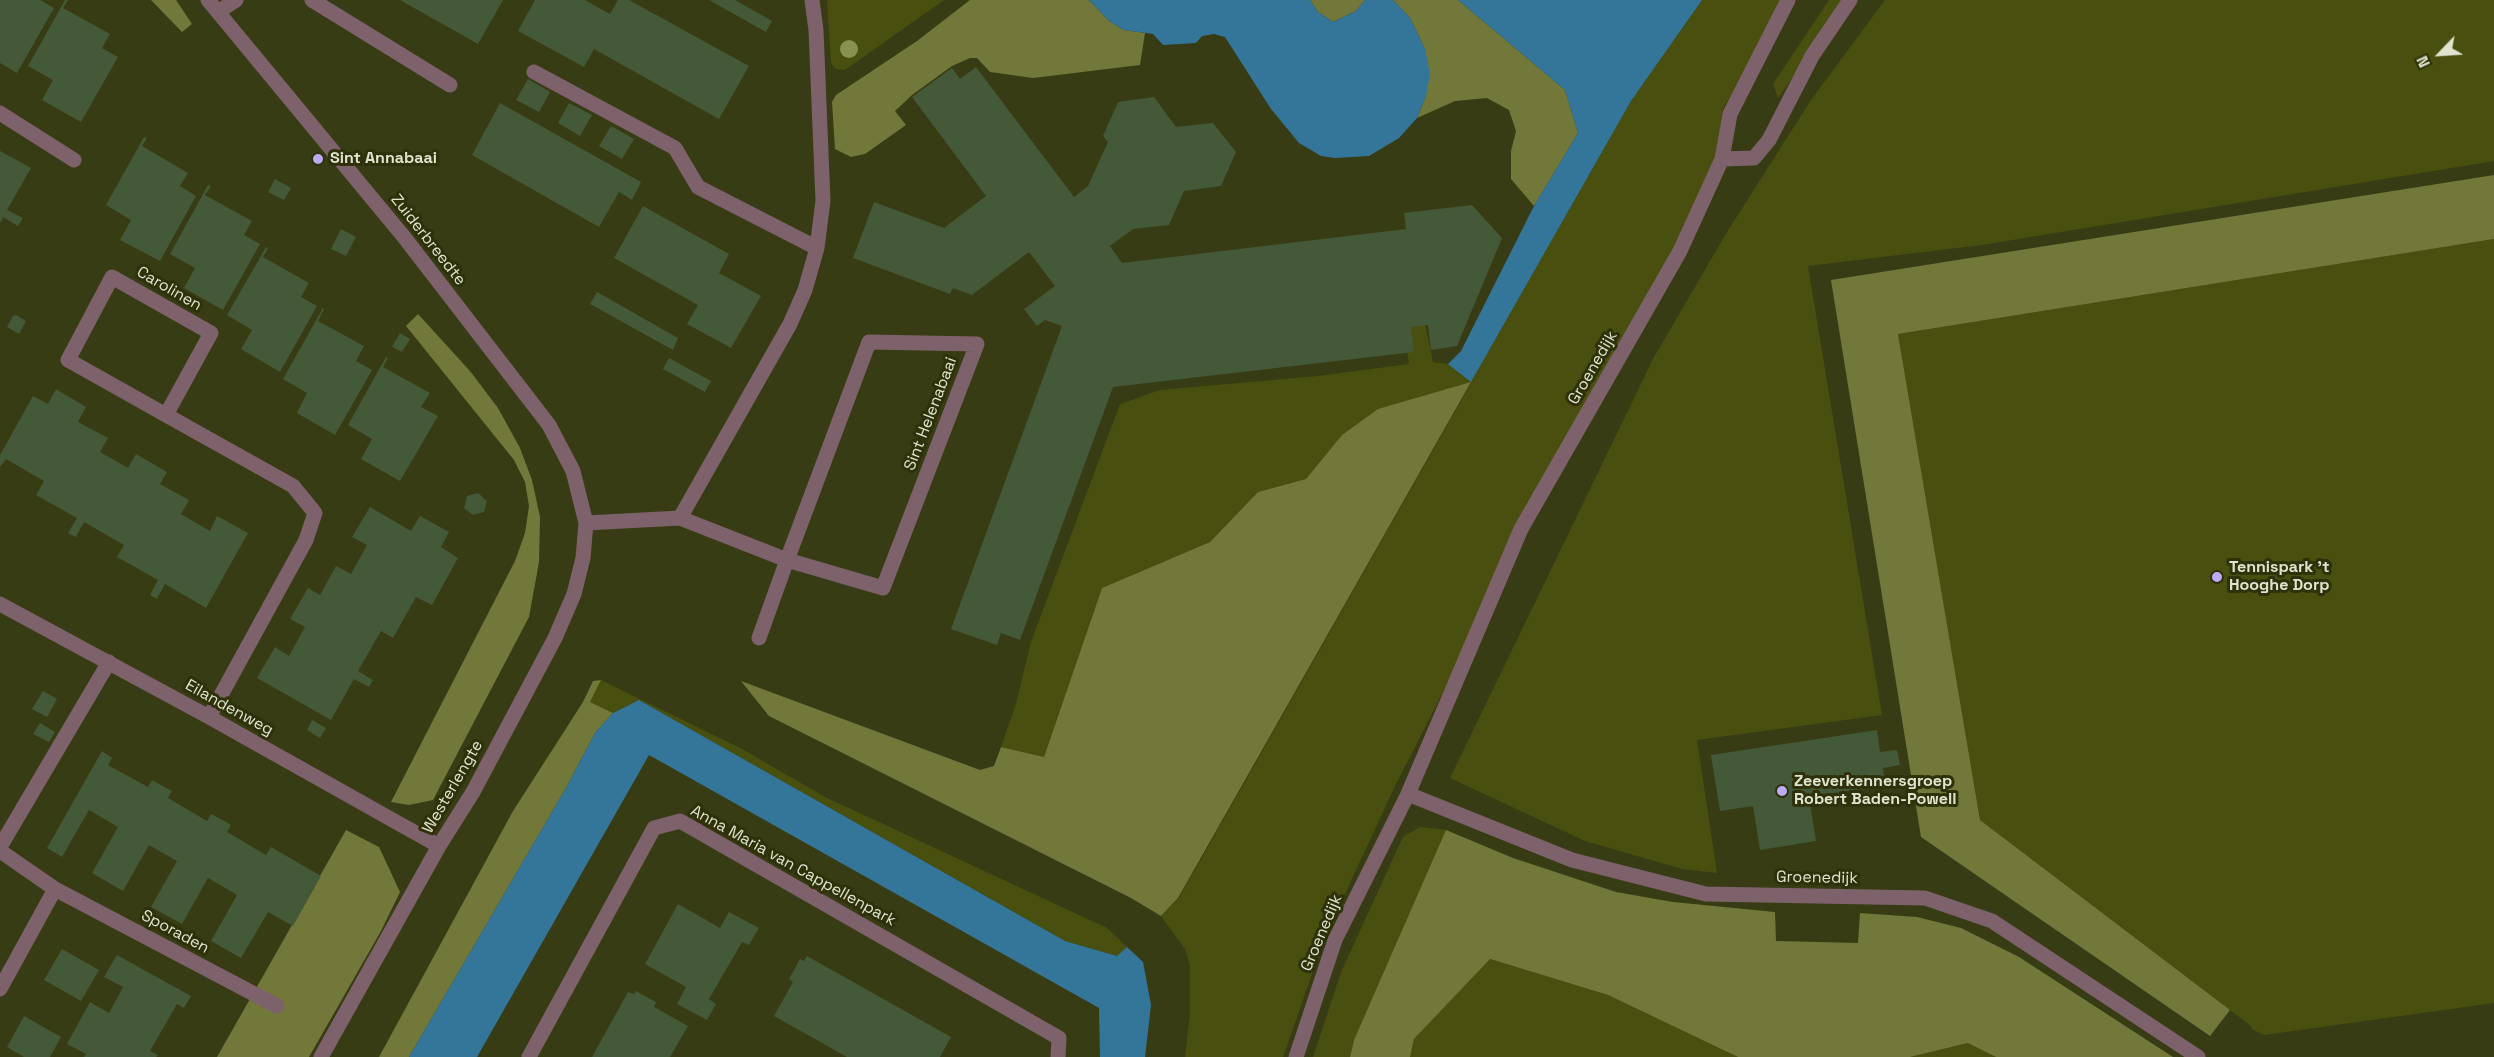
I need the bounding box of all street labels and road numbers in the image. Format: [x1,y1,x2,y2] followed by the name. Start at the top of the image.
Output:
[386,191,470,289] street label: Zuiderbreedte
[133,263,205,315] street label: Carolinen
[1564,328,1622,408] street label: Groenedijk
[901,355,961,473] street label: Sint Helenabaai
[182,676,276,740] street label: Eilandenweg
[419,737,487,837] street label: Westerlengte
[687,801,899,931] street label: Anna Maria van Cappellenpark
[1776,868,1858,888] street label: Groenedijk
[1297,892,1347,974] street label: Groenedijk
[138,906,212,958] street label: Sporaden

